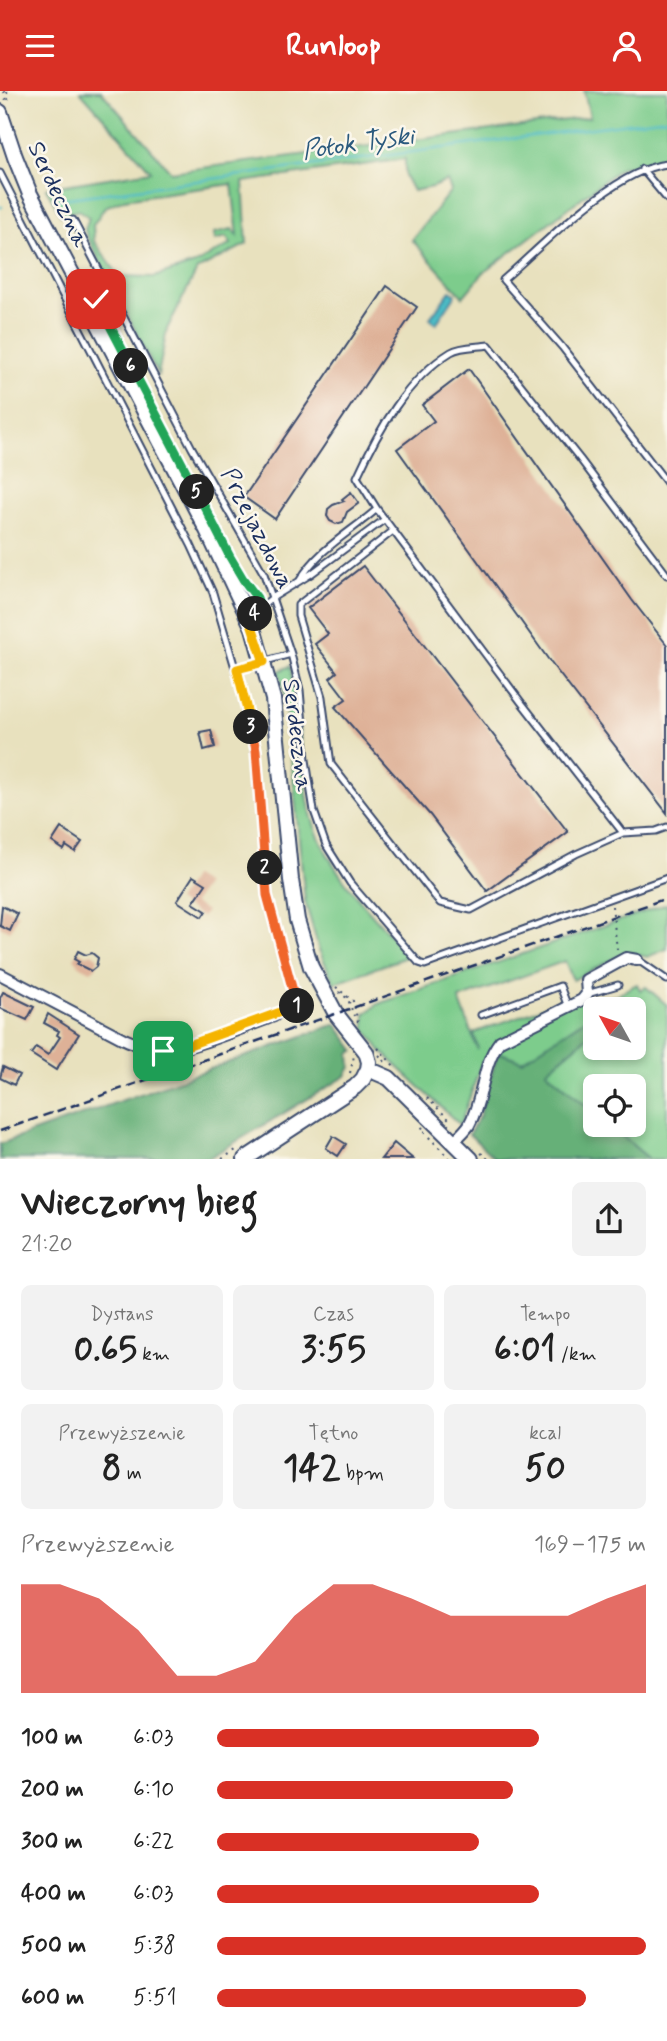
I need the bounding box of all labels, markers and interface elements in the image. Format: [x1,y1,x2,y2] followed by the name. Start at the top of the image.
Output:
[286,25,381,67] text: Runloop
[21,27,59,65] icon: menu
[608,27,646,65] icon: person
[300,119,418,169] water label: Potok Tyski
[20,137,96,253] street label: Serdeczna
[66,269,126,329] pin
[77,280,115,318] icon: check
[114,349,148,383] pin: 6
[126,353,135,378] text: 6
[213,463,300,594] street label: Przejazdowa
[180,475,214,509] pin: 5
[191,479,202,504] text: 5
[238,596,272,631] pin: 4
[249,601,260,626] text: 4
[274,677,319,794] street label: Serdeczna
[233,709,268,745] pin: 3
[246,714,255,739] text: 3
[247,851,282,885] pin: 2
[260,855,269,880] text: 2
[280,989,314,1023] pin: 1
[292,993,301,1018] text: 1
[583,997,646,1061] north arrow
[583,997,646,1137] map controls
[133,1021,193,1081] pin
[144,1032,182,1070] icon: arrive
[583,1074,646,1137] button: locate
[21,1179,258,1228] text: Wieczorny bieg
[572,1182,646,1256] button: share
[21,1230,73,1260] text: 21:20
[90,1302,154,1327] text: Dystans
[313,1302,354,1327] text: Czas
[520,1302,570,1327] text: Tempo
[74,1327,137,1373] text: 0.65
[301,1327,366,1373] text: 3:55
[494,1327,556,1373] text: 6:01
[137,1342,170,1367] text: km
[556,1342,597,1367] text: /km
[58,1421,185,1446] text: Przewyższenie
[308,1421,358,1446] text: Tętno
[529,1421,561,1446] text: kcal
[102,1446,122,1492] text: 8
[283,1446,341,1492] text: 142
[525,1446,566,1492] text: 50
[122,1461,142,1486] text: m
[341,1461,384,1486] text: bpm
[21,1530,174,1560] text: Przewyższenie
[534,1530,646,1560] text: 169–175 m
[21,1723,83,1753] text: 100 m
[133,1723,174,1753] text: 6:03
[21,1775,84,1805] text: 200 m
[133,1775,174,1805] text: 6:10
[21,1827,83,1857] text: 300 m
[133,1827,174,1857] text: 6:22
[21,1879,86,1909] text: 400 m
[133,1879,174,1909] text: 6:03
[21,1931,86,1961] text: 500 m
[133,1931,176,1961] text: 5:38
[21,1983,84,2013] text: 600 m
[133,1983,177,2013] text: 5:51

